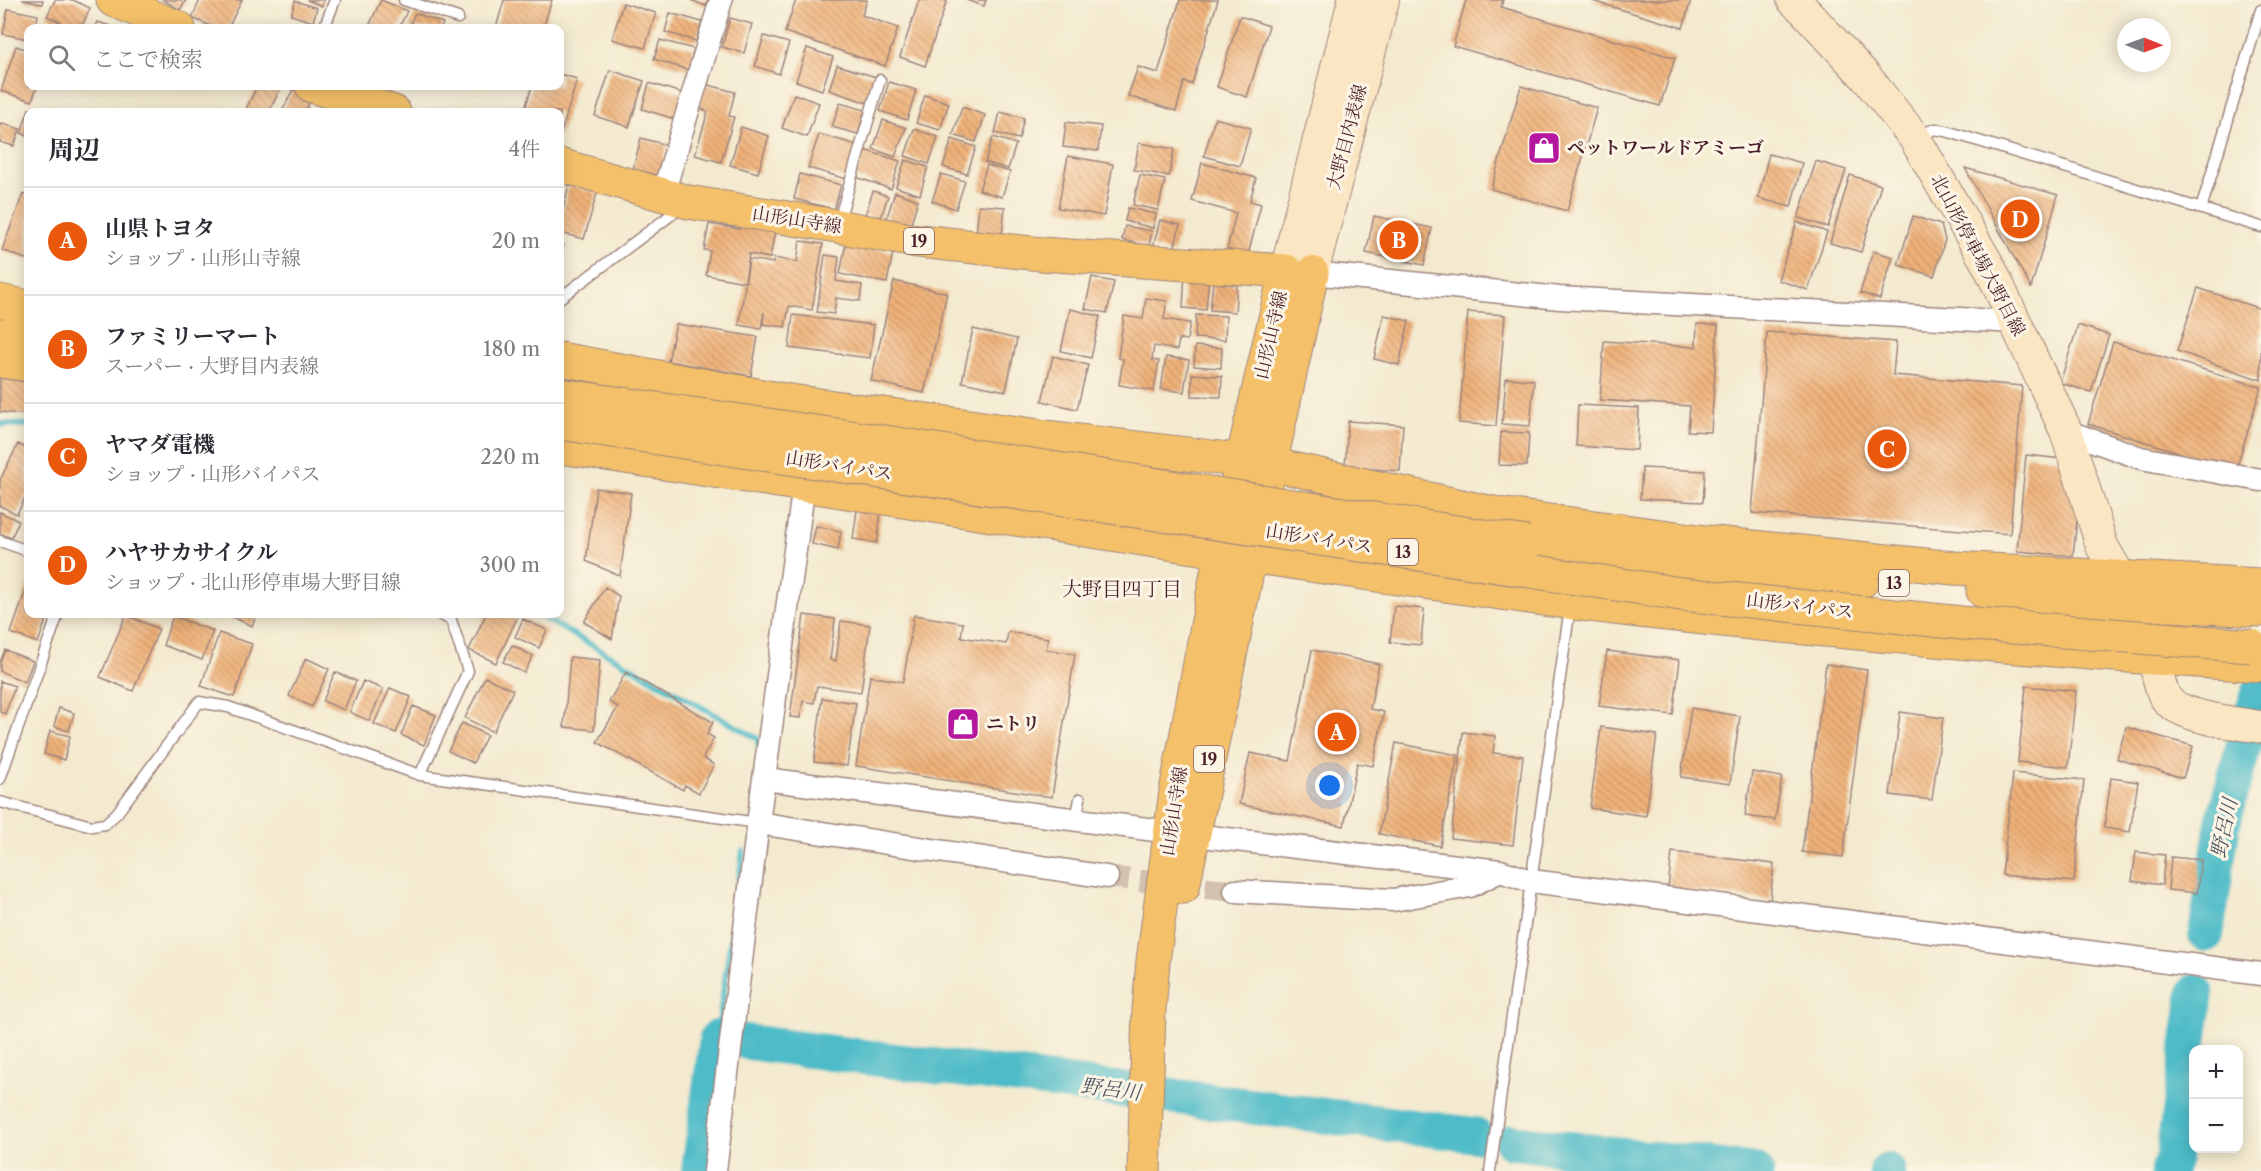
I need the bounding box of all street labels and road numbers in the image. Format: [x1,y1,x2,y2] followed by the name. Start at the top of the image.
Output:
[1322,82,1372,192] street label: 大野目内表線
[1926,170,2030,340] street label: 北山形停車場大野目線
[751,202,843,238] street label: 山形山寺線
[904,228,934,254] road number: 19
[1250,289,1292,381] street label: 山形山寺線
[784,447,894,485] street label: 山形バイパス
[1264,520,1374,558] street label: 山形バイパス
[1388,539,1418,565] road number: 13
[1879,570,1909,596] road number: 13
[1745,589,1855,623] street label: 山形バイパス
[1194,746,1224,772] road number: 19
[1156,765,1192,857] street label: 山形山寺線

